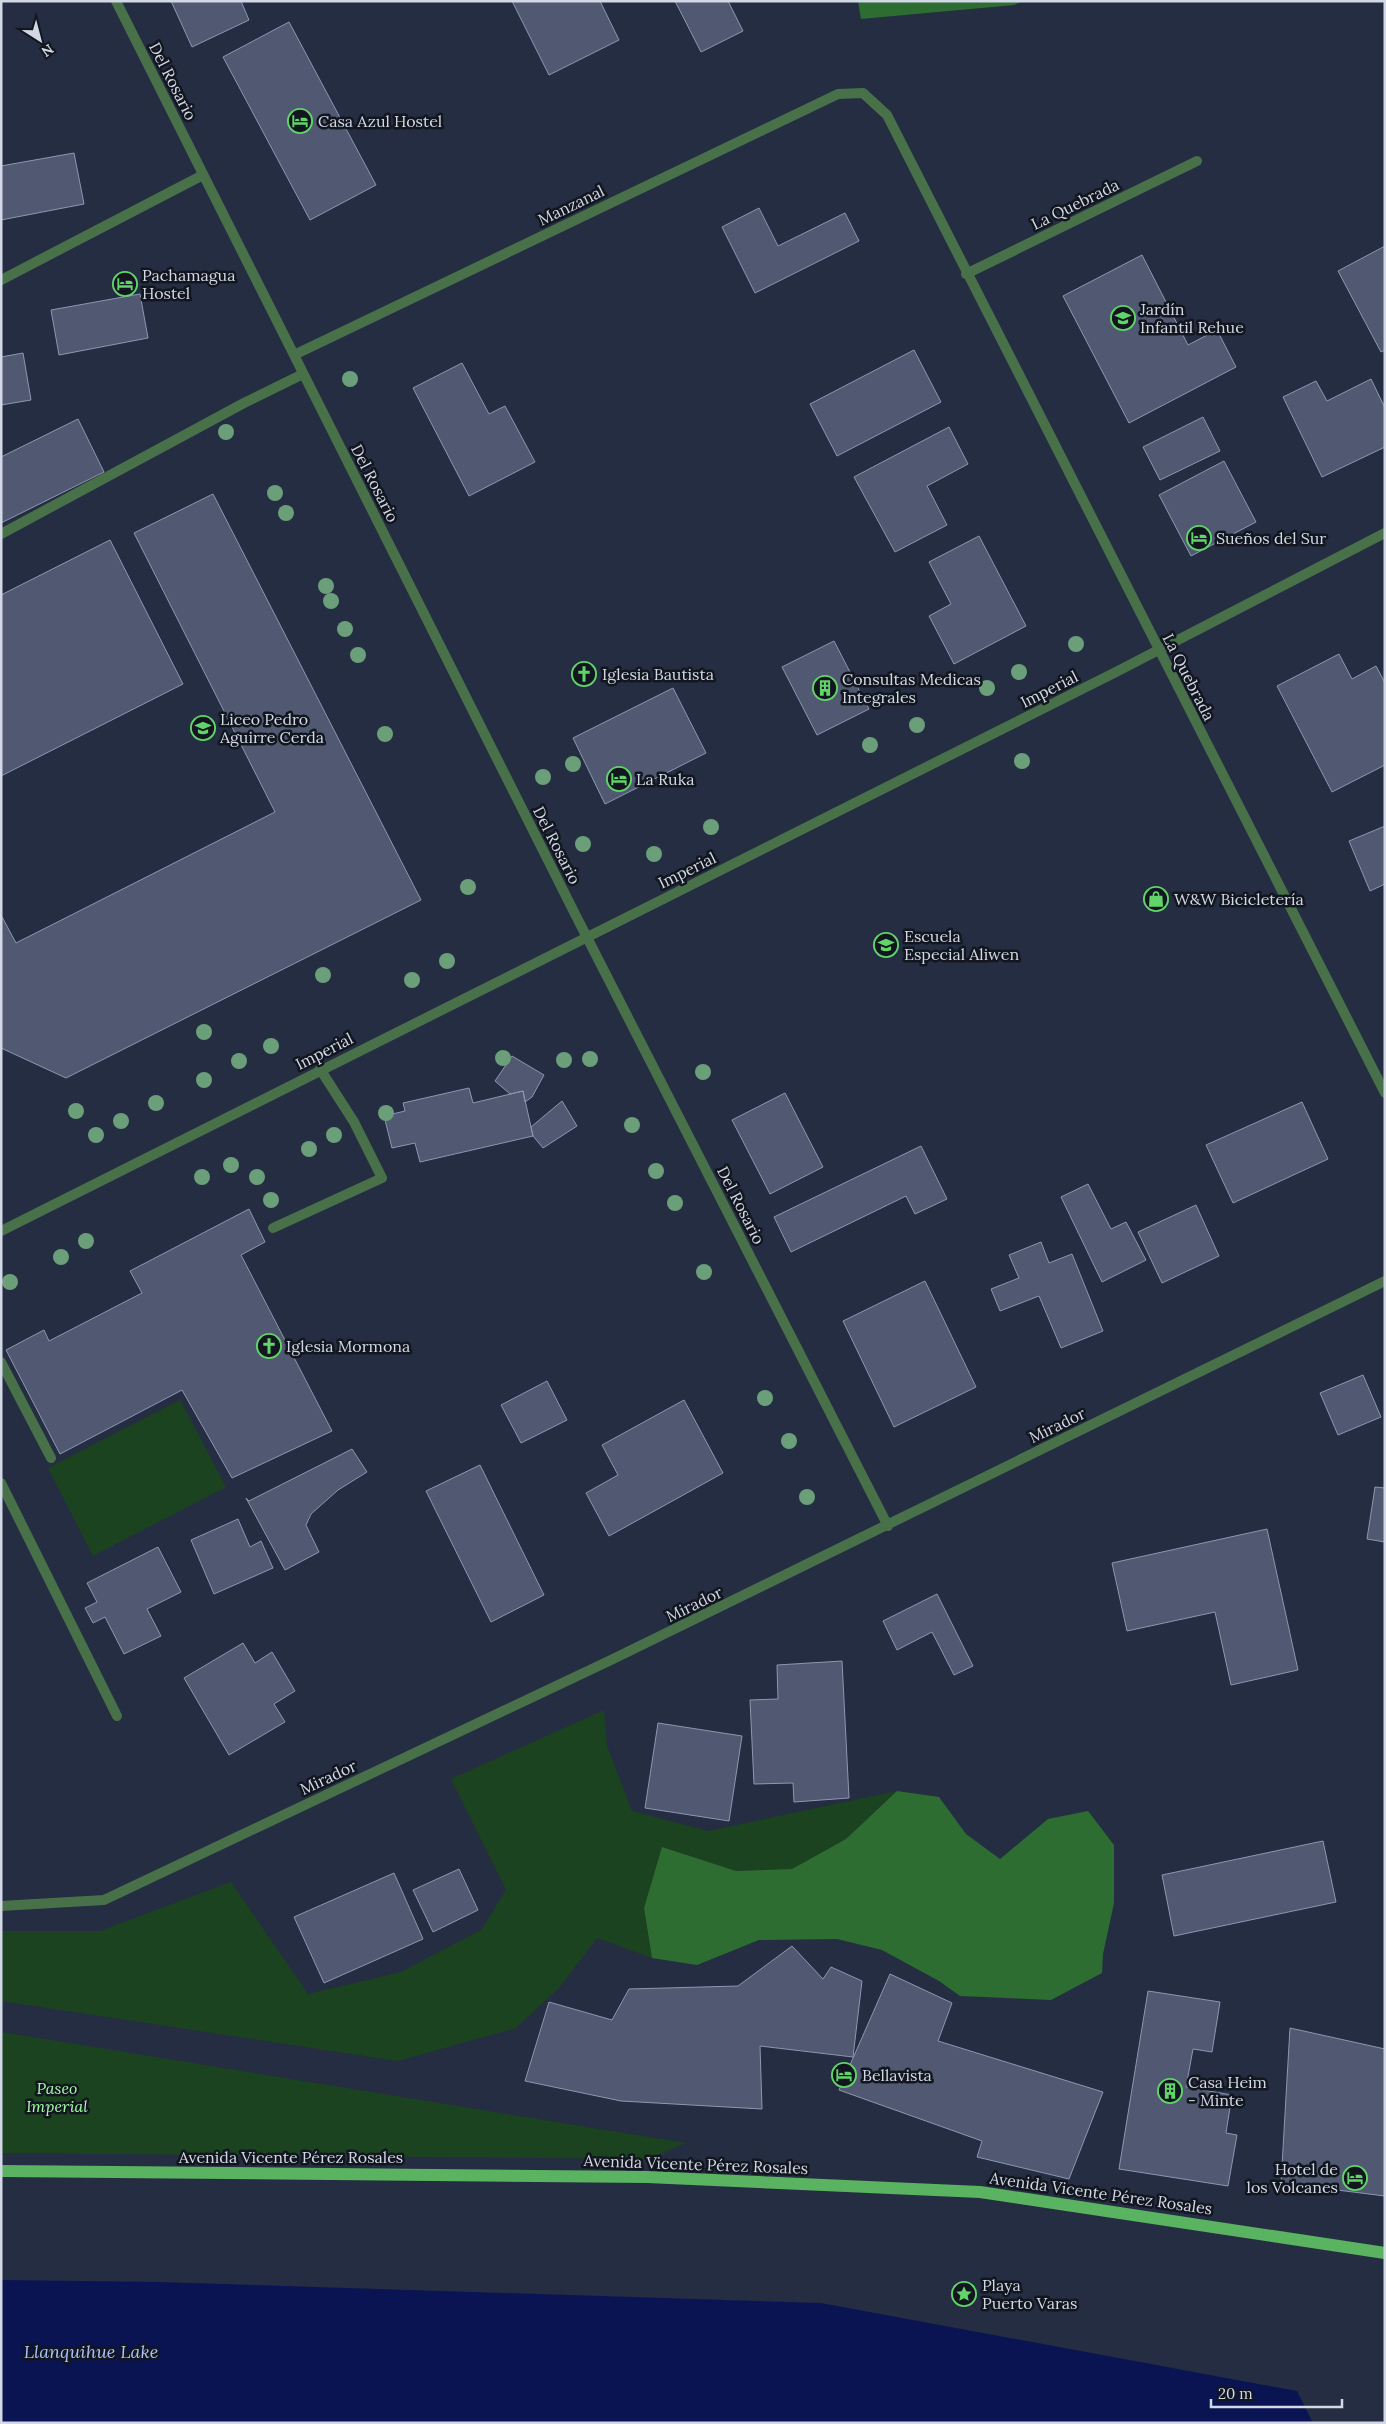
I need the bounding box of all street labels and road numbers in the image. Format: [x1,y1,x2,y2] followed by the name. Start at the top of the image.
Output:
[145,39,201,123] street label: Del Rosario
[1028,174,1122,234] street label: La Quebrada
[535,180,607,230] street label: Manzanal
[347,441,403,525] street label: Del Rosario
[1158,630,1220,724] street label: La Quebrada
[1017,666,1081,712] street label: Imperial
[529,803,585,887] street label: Del Rosario
[655,847,719,893] street label: Imperial
[292,1028,356,1074] street label: Imperial
[713,1163,769,1247] street label: Del Rosario
[1026,1403,1088,1447] street label: Mirador
[663,1582,725,1626] street label: Mirador
[297,1755,360,1799] street label: Mirador
[178,2147,403,2167] street label: Avenida Vicente Pérez Rosales
[582,2150,809,2178] street label: Avenida Vicente Pérez Rosales
[987,2167,1214,2219] street label: Avenida Vicente Pérez Rosales

